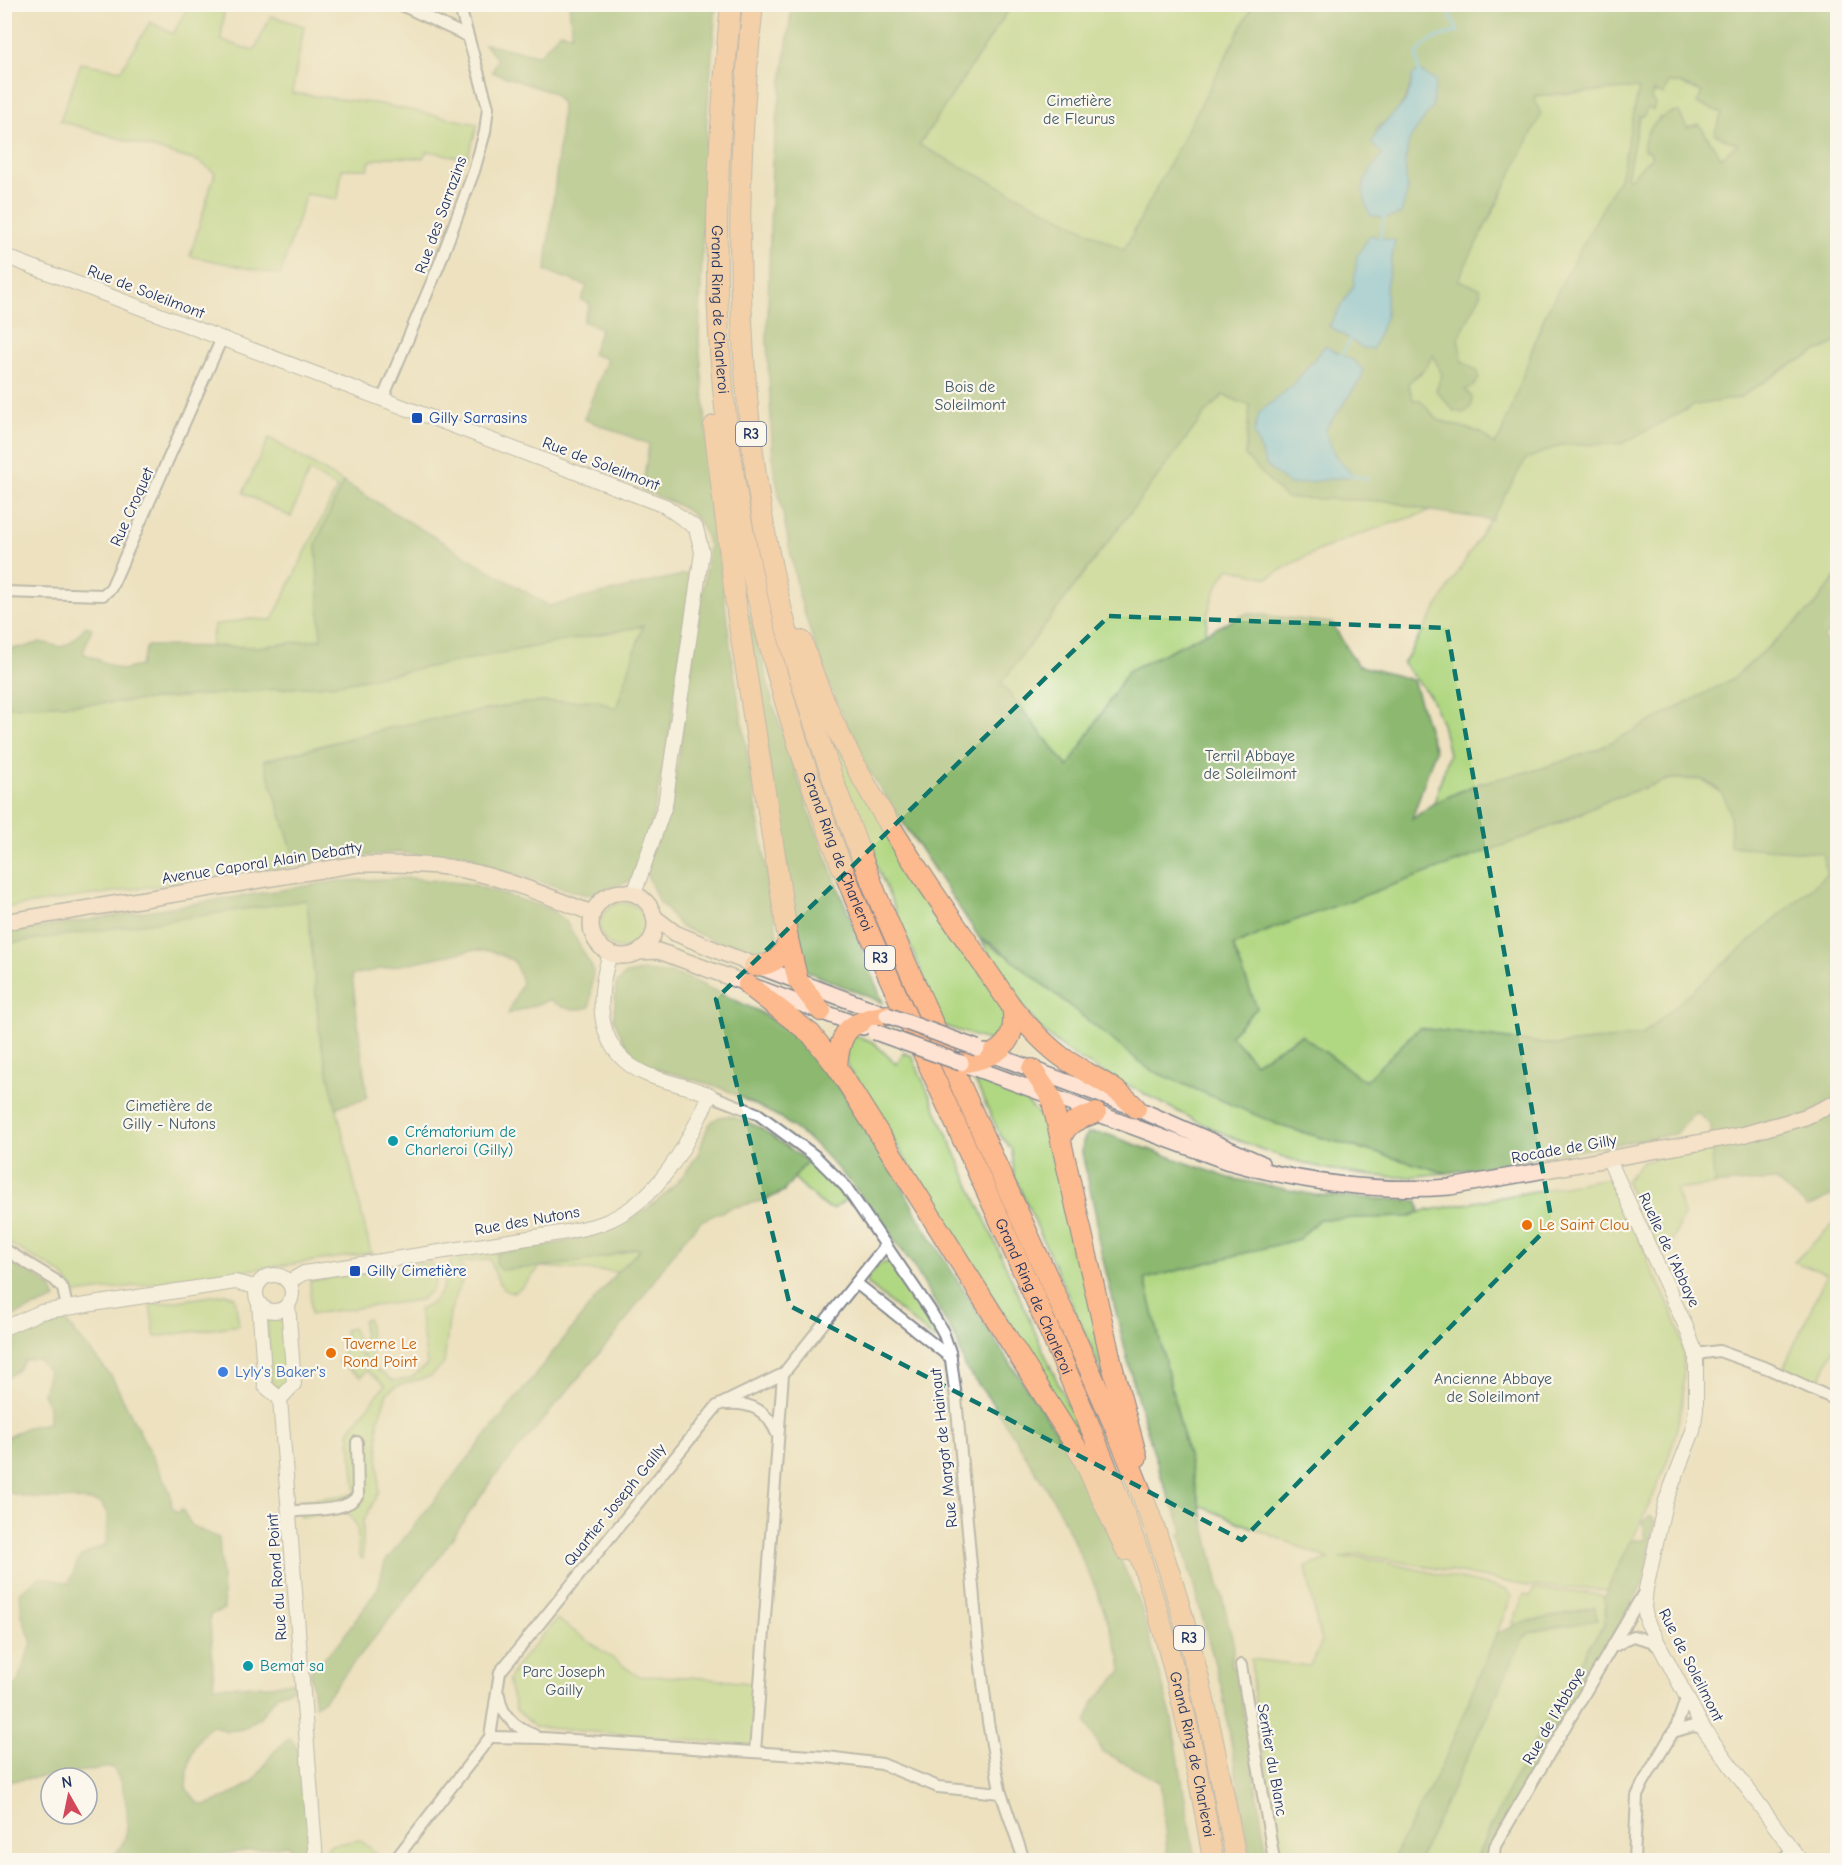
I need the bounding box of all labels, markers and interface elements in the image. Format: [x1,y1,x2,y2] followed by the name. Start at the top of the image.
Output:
[1043,92,1115,128] park label: Cimetière de Fleurus
[411,154,471,276] street label: Rue des Sarrazins
[708,225,732,395] street label: Grand Ring de Charleroi
[85,261,207,323] street label: Rue de Soleilmont
[934,378,1006,414] park label: Bois de Soleilmont
[429,409,527,427] place label: Gilly Sarrasins
[410,411,424,425] marker: Gilly Sarrasins
[736,422,766,446] road number: R3
[540,433,662,495] street label: Rue de Soleilmont
[107,464,158,549] street label: Rue Croquet
[1204,747,1297,783] park label: Terril Abbaye de Soleilmont
[799,770,877,934] street label: Grand Ring de Charleroi
[161,838,364,888] street label: Avenue Caporal Alain Debatty
[865,946,895,970] road number: R3
[122,1097,216,1133] park label: Cimetière de Gilly - Nutons
[405,1123,516,1159] place label: Crématorium de Charleroi (Gilly)
[1510,1131,1619,1167] street label: Rocade de Gilly
[386,1134,400,1148] marker: Crématorium de Charleroi (Gilly)
[1635,1190,1703,1310] street label: Ruelle de l'Abbaye
[473,1203,581,1239] street label: Rue des Nutons
[991,1215,1076,1377] street label: Grand Ring de Charleroi
[1539,1216,1630,1234] place label: Le Saint Clou
[1520,1218,1534,1232] marker: Le Saint Clou
[367,1262,467,1280] place label: Gilly Cimetière
[348,1264,362,1278] marker: Gilly Cimetière
[343,1335,418,1371] place label: Taverne Le Rond Point
[324,1346,338,1360] marker: Taverne Le Rond Point
[235,1363,326,1381] place label: Lyly's Baker's
[216,1365,230,1379] marker: Lyly's Baker's
[927,1367,961,1529] street label: Rue Margot de Hainaut
[1434,1370,1552,1406] park label: Ancienne Abbaye de Soleilmont
[560,1440,670,1570] street label: Quartier Joseph Gailly
[264,1512,290,1641] street label: Rue du Rond Point
[1655,1606,1727,1725] street label: Rue de Soleilmont
[1174,1626,1204,1650] road number: R3
[260,1657,324,1675] place label: Bemat sa
[241,1659,255,1673] marker: Bemat sa
[523,1663,605,1699] park label: Parc Joseph Gailly
[1519,1664,1589,1768] street label: Rue de l'Abbaye
[1166,1669,1218,1839] street label: Grand Ring de Charleroi
[1253,1702,1291,1818] street label: Sentier du Blanc
[39,1766,99,1826] north arrow
[60,1772,73,1792] text: N

